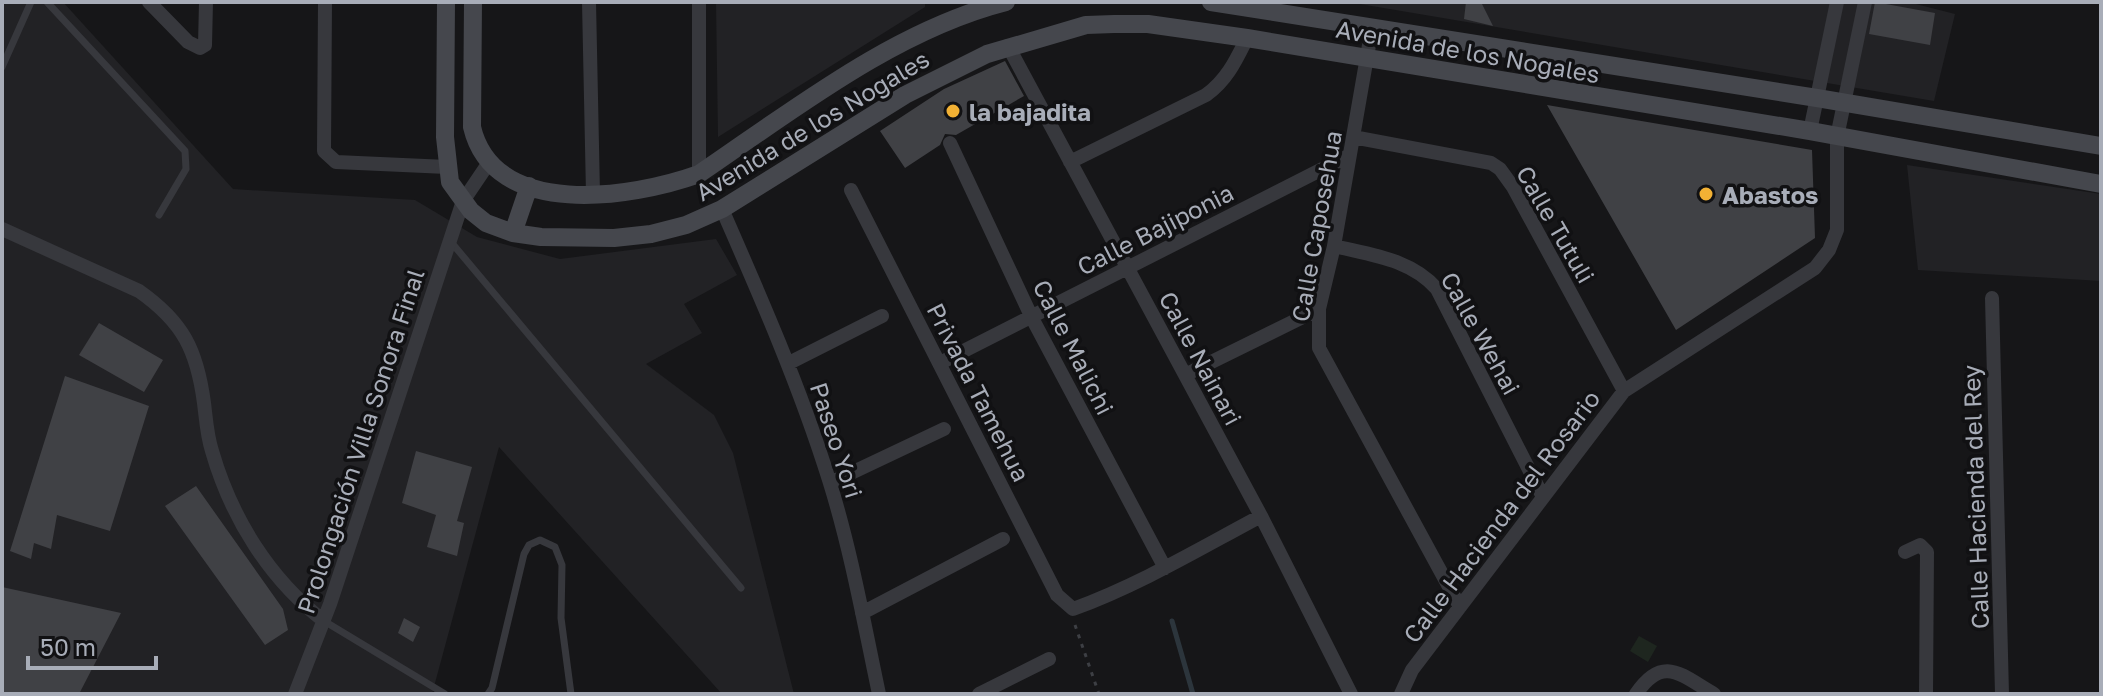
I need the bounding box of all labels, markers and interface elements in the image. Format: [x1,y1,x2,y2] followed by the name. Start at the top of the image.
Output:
[1334,14,1602,88] street label: Avenida de los Nogales
[690,44,934,206] street label: Avenida de los Nogales
[969,97,1091,126] place label: la bajadita
[944,102,962,120] marker: la bajadita
[1285,128,1347,324] street label: Calle Caposehua
[1511,160,1601,288] street label: Calle Tutuli
[1072,177,1238,281] street label: Calle Bajiponia
[1722,180,1818,209] place label: Abastos
[1697,185,1715,203] marker: Abastos
[290,265,430,617] street label: Prolongación Villa Sonora Final
[1435,267,1527,399] street label: Calle Wehai
[1028,275,1120,419] street label: Calle Malichi
[1154,286,1248,430] street label: Calle Nainari
[921,298,1037,486] street label: Privada Tamehua
[1956,364,1994,630] street label: Calle Hacienda del Rey
[805,379,869,501] street label: Paseo Yori
[1397,384,1605,648] street label: Calle Hacienda del Rosario
[28,620,156,670] scale bar
[40,632,96,661] text: 50 m

